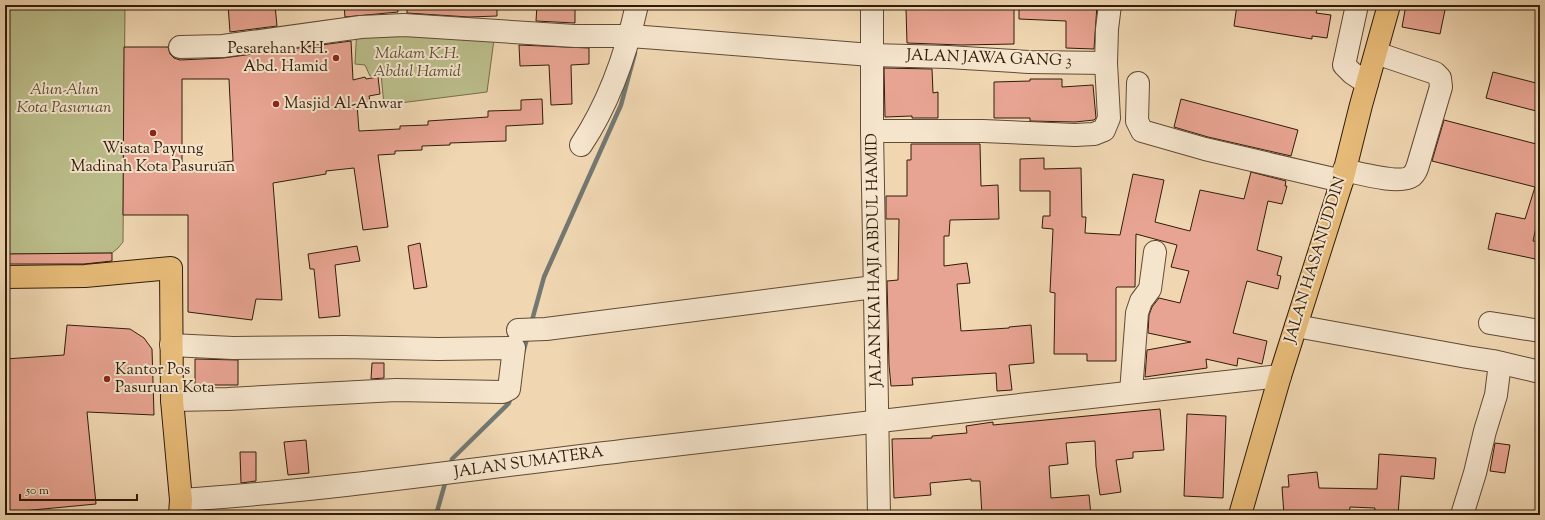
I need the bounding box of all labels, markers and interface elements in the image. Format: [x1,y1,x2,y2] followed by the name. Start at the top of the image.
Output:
[227,38,328,79] place label: Pesarehan KH. Abd. Hamid
[373,43,461,84] park label: Makam K.H. Abdul Hamid
[905,45,1072,73] street label: JALAN JAWA GANG 3
[331,53,341,63] marker: Pesarehan KH. Abd. Hamid
[17,79,112,120] park label: Alun-Alun Kota Pasuruan
[284,93,403,116] place label: Masjid Al-Anwar
[271,99,281,109] marker: Masjid Al-Anwar
[148,128,158,138] marker: Wisata Payung Madinah Kota Pasuruan
[861,133,889,388] street label: JALAN KIAI HAJI ABDUL HAMID
[71,138,236,179] place label: Wisata Payung Madinah Kota Pasuruan
[1279,174,1352,347] street label: JALAN HASANUDDIN
[115,359,215,400] place label: Kantor Pos Pasuruan Kota
[102,374,112,384] marker: Kantor Pos Pasuruan Kota
[452,441,605,485] street label: JALAN SUMATERA
[20,476,137,502] scale bar
[25,482,49,500] text: 50 m

